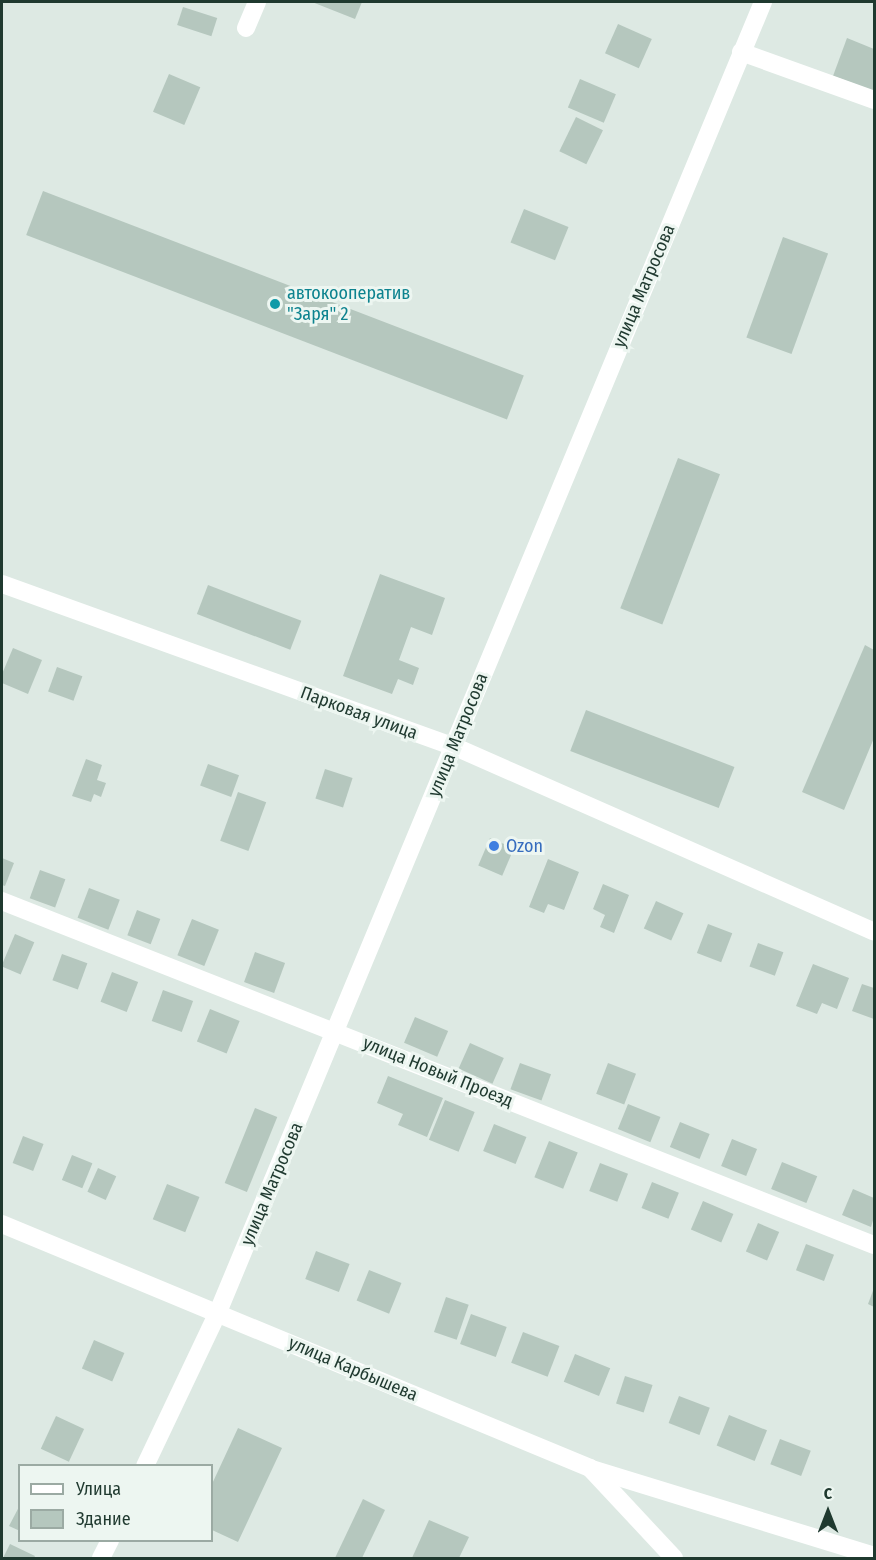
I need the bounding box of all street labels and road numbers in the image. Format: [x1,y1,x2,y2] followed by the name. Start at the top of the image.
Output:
[608,221,680,351] street label: улица Матросова
[423,670,493,800] street label: улица Матросова
[298,682,420,744] street label: Парковая улица
[360,1032,516,1112] street label: улица Новый Проезд
[236,1119,308,1249] street label: улица Матросова
[285,1332,421,1406] street label: улица Карбышева

